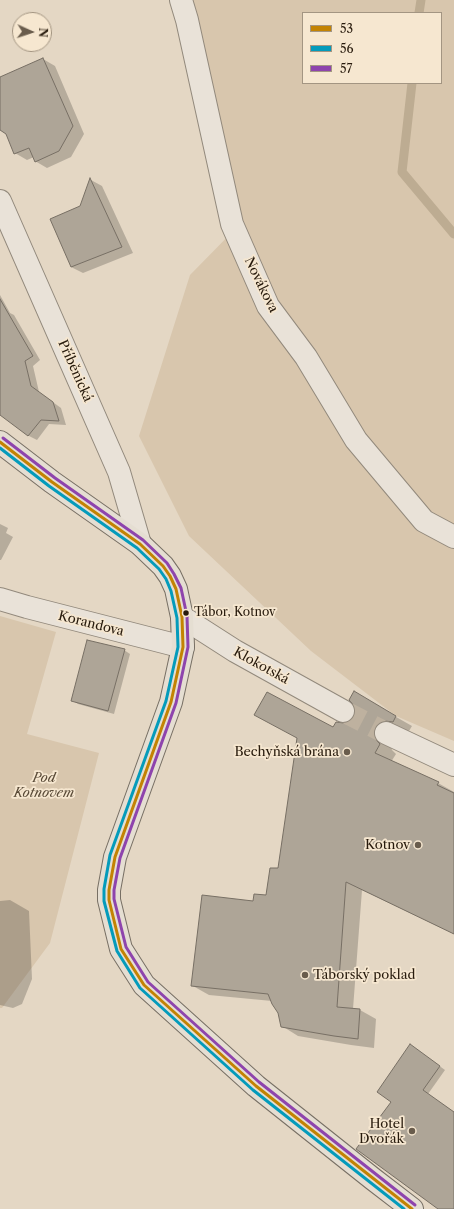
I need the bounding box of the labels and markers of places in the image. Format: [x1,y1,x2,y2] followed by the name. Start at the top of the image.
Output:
[194,606,275,620] place label: Tábor, Kotnov
[181,608,191,618] marker: Tábor, Kotnov
[234,744,339,760] place label: Bechyňská brána
[342,747,352,757] marker: Bechyňská brána
[365,837,410,853] place label: Kotnov
[413,840,423,850] marker: Kotnov
[313,967,415,983] place label: Táborský poklad
[300,970,310,980] marker: Táborský poklad
[359,1116,404,1147] place label: Hotel Dvořák
[407,1126,417,1136] marker: Hotel Dvořák

